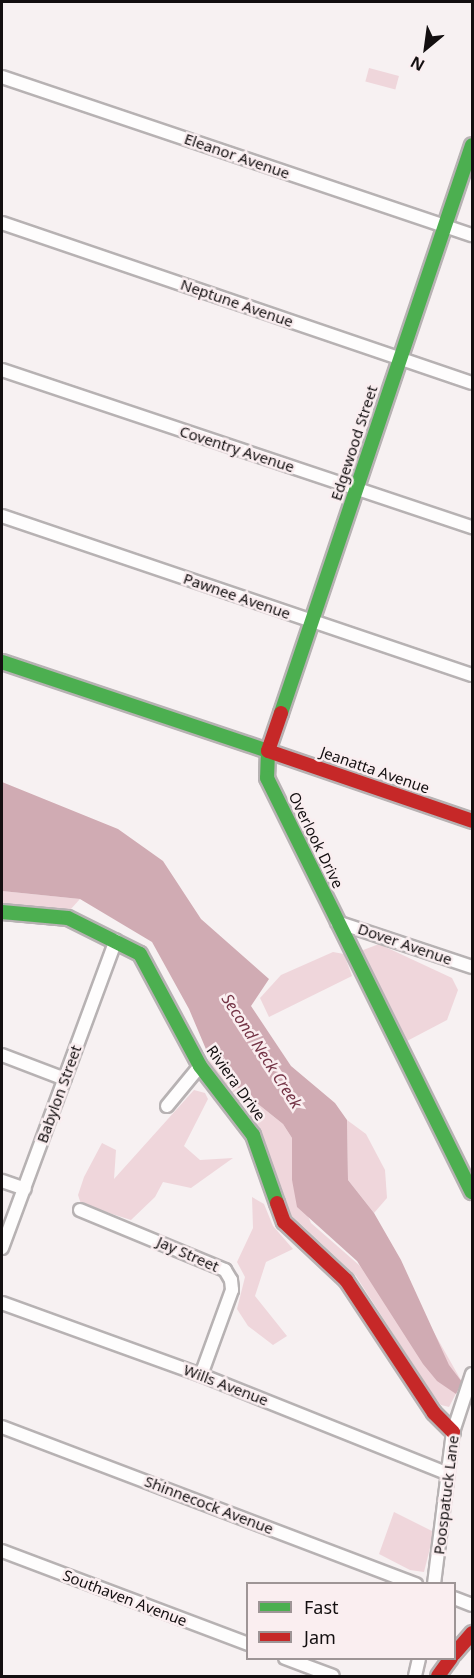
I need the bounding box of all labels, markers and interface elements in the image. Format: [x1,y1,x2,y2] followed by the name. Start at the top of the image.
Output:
[396,18,456,78] north arrow
[406,51,428,77] text: N
[182,130,292,182] street label: Eleanor Avenue
[178,275,296,331] street label: Neptune Avenue
[327,383,381,503] street label: Edgewood Street
[177,422,297,476] street label: Coventry Avenue
[181,569,293,623] street label: Pawnee Avenue
[318,743,432,797] street label: Jeanatta Avenue
[285,789,347,891] street label: Overlook Drive
[355,919,455,969] street label: Dover Avenue
[218,990,306,1112] water label: Second Neck Creek
[203,1042,269,1124] street label: Riviera Drive
[33,1043,85,1145] street label: Babylon Street
[154,1232,222,1276] street label: Jay Street
[181,1361,271,1409] street label: Wills Avenue
[430,1434,462,1556] street label: Poospatuck Lane
[142,1472,276,1538] street label: Shinnecock Avenue
[60,1566,190,1630] street label: Southaven Avenue
[246,1582,456,1660] legend
[304,1595,339,1619] text: Fast
[304,1625,336,1649] text: Jam

